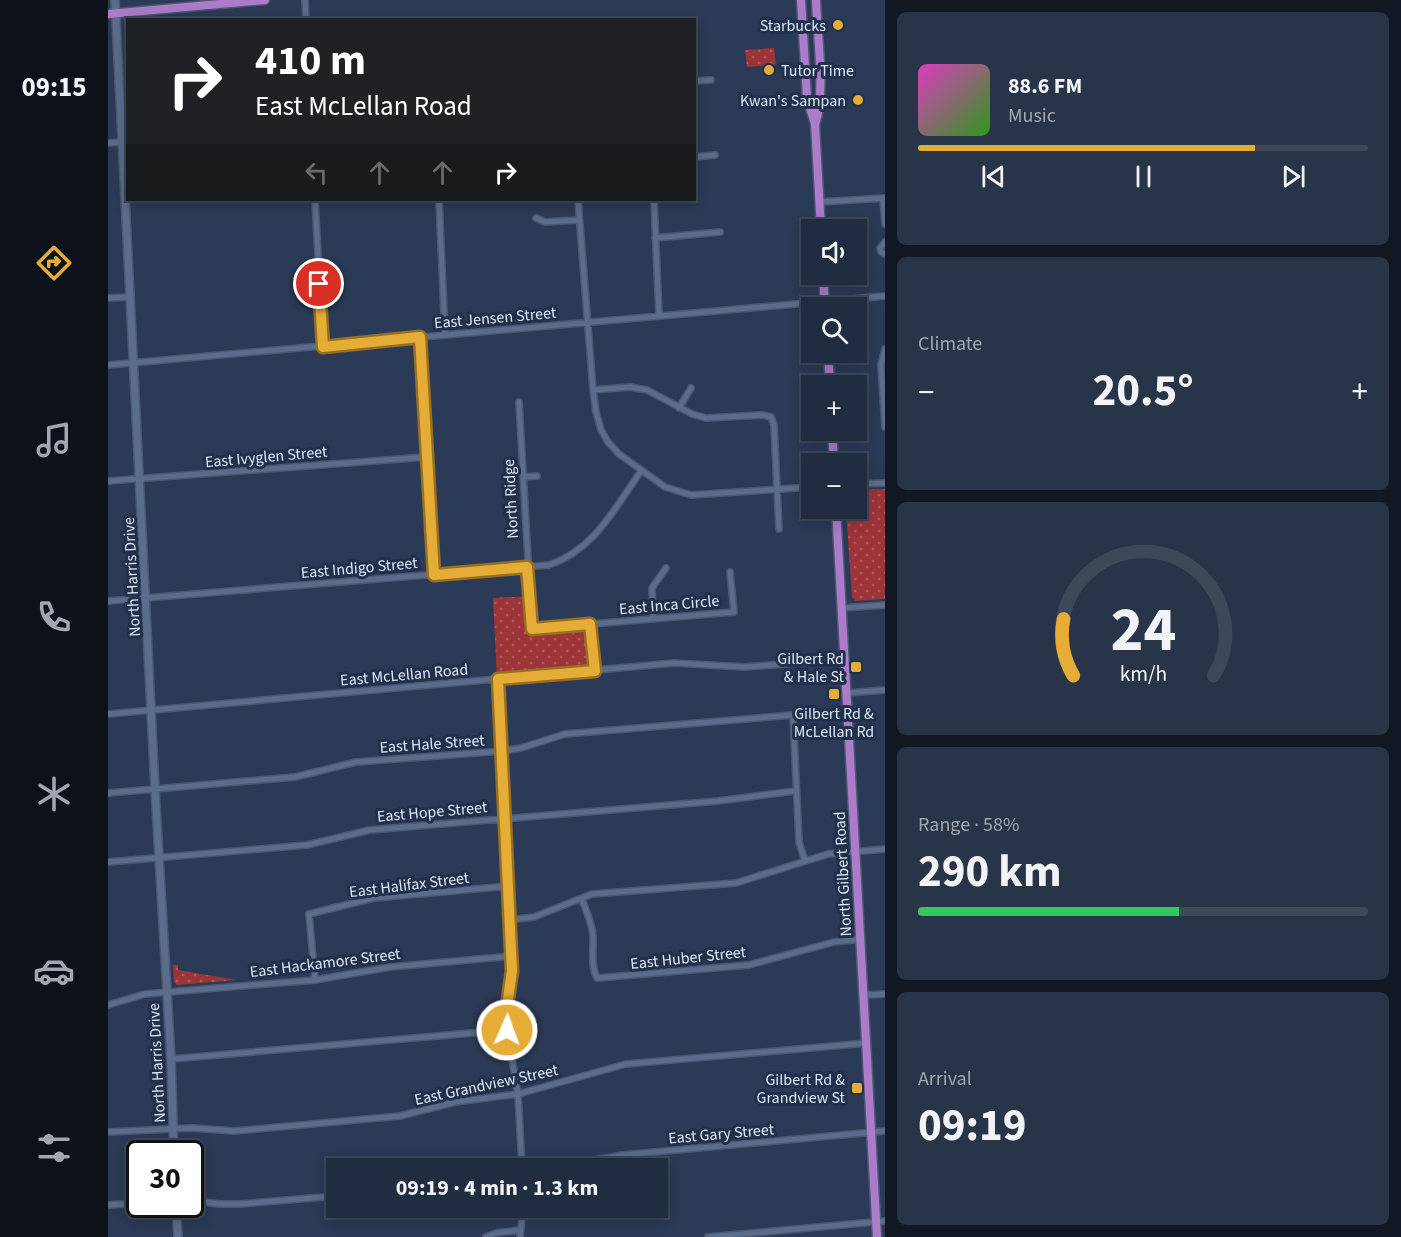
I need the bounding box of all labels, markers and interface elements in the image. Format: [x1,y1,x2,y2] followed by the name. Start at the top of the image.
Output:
[760,15,826,37] place label: Starbucks
[831,18,845,32] marker: Starbucks
[255,31,366,91] text: 410 m
[156,42,234,120] icon: right
[781,60,854,82] place label: Tutor Time
[762,63,776,77] marker: Tutor Time
[21,68,87,107] text: 09:15
[1008,70,1082,102] text: 88.6 FM
[255,87,472,126] text: East McLellan Road
[740,90,846,112] place label: Kwan's Sampan
[851,93,865,107] marker: Kwan's Sampan
[1008,102,1056,130] text: Music
[300,156,333,189] icon: left
[363,156,396,189] icon: ahead
[426,156,459,189] icon: ahead
[489,156,522,189] icon: right
[977,160,1010,193] icon: previous
[1127,160,1160,193] icon: pause
[1277,160,1310,193] icon: next
[801,219,867,519] map controls
[801,219,867,285] button: sound
[33,242,75,284] icon: directions
[293,258,344,309] pin
[302,267,335,300] icon: arrive
[801,297,867,363] button: search
[433,302,558,334] street label: East Jensen Street
[918,330,982,358] text: Climate
[1092,359,1194,423] text: 20.5°
[918,369,934,416] text: −
[1352,369,1368,416] text: +
[801,375,867,441] button: +
[33,419,75,461] icon: music
[204,441,329,473] street label: East Ivyglen Street
[801,453,867,519] button: −
[498,459,524,539] street label: North Ridge
[118,516,146,637] street label: North Harris Drive
[300,552,419,584] street label: East Indigo Street
[1110,586,1176,675] text: 24
[618,590,720,620] street label: East Inca Circle
[33,596,75,638] icon: phone
[777,648,845,688] place label: Gilbert Rd & Hale St
[339,658,469,692] street label: East McLellan Road
[1119,659,1167,690] text: km/h
[849,660,863,674] marker: Gilbert Rd & Hale St
[827,687,841,701] marker: Gilbert Rd & McLellan Rd
[794,703,874,743] place label: Gilbert Rd & McLellan Rd
[379,729,486,759] street label: East Hale Street
[33,773,75,815] icon: climate
[376,796,489,828] street label: East Hope Street
[829,811,857,937] street label: North Gilbert Road
[918,811,1019,839] text: Range · 58%
[918,840,1062,904] text: 290 km
[348,867,471,903] street label: East Halifax Street
[629,941,748,975] street label: East Huber Street
[249,943,402,983] street label: East Hackamore Street
[33,950,75,992] icon: car
[475,998,539,1062] position arrow
[143,1002,171,1123] street label: North Harris Drive
[412,1059,561,1111] street label: East Grandview Street
[918,1065,972,1093] text: Arrival
[757,1069,846,1109] place label: Gilbert Rd & Grandview St
[850,1081,864,1095] marker: Gilbert Rd & Grandview St
[918,1094,1027,1158] text: 09:19
[667,1118,776,1150] street label: East Gary Street
[33,1127,75,1169] icon: filters
[126,1140,204,1218] speed limit sign: 30
[396,1172,598,1204] text: 09:19 · 4 min · 1.3 km

